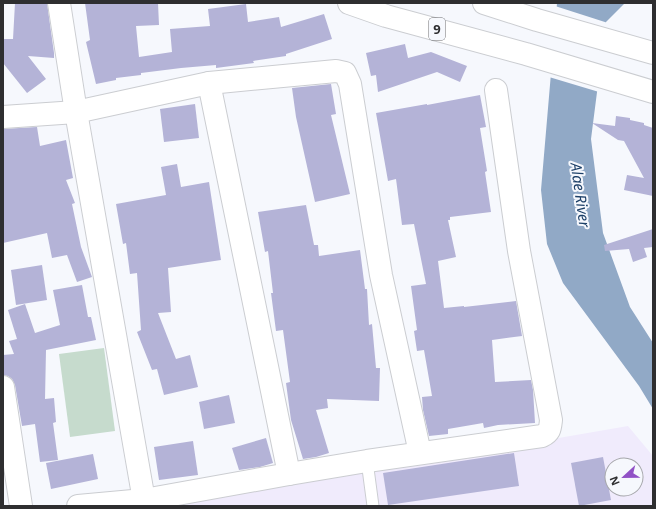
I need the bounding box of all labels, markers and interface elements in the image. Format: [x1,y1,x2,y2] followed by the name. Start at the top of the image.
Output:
[429,18,445,40] road number: 9
[566,160,596,230] water label: Alae River
[604,457,644,497] north arrow
[606,474,623,488] text: N

